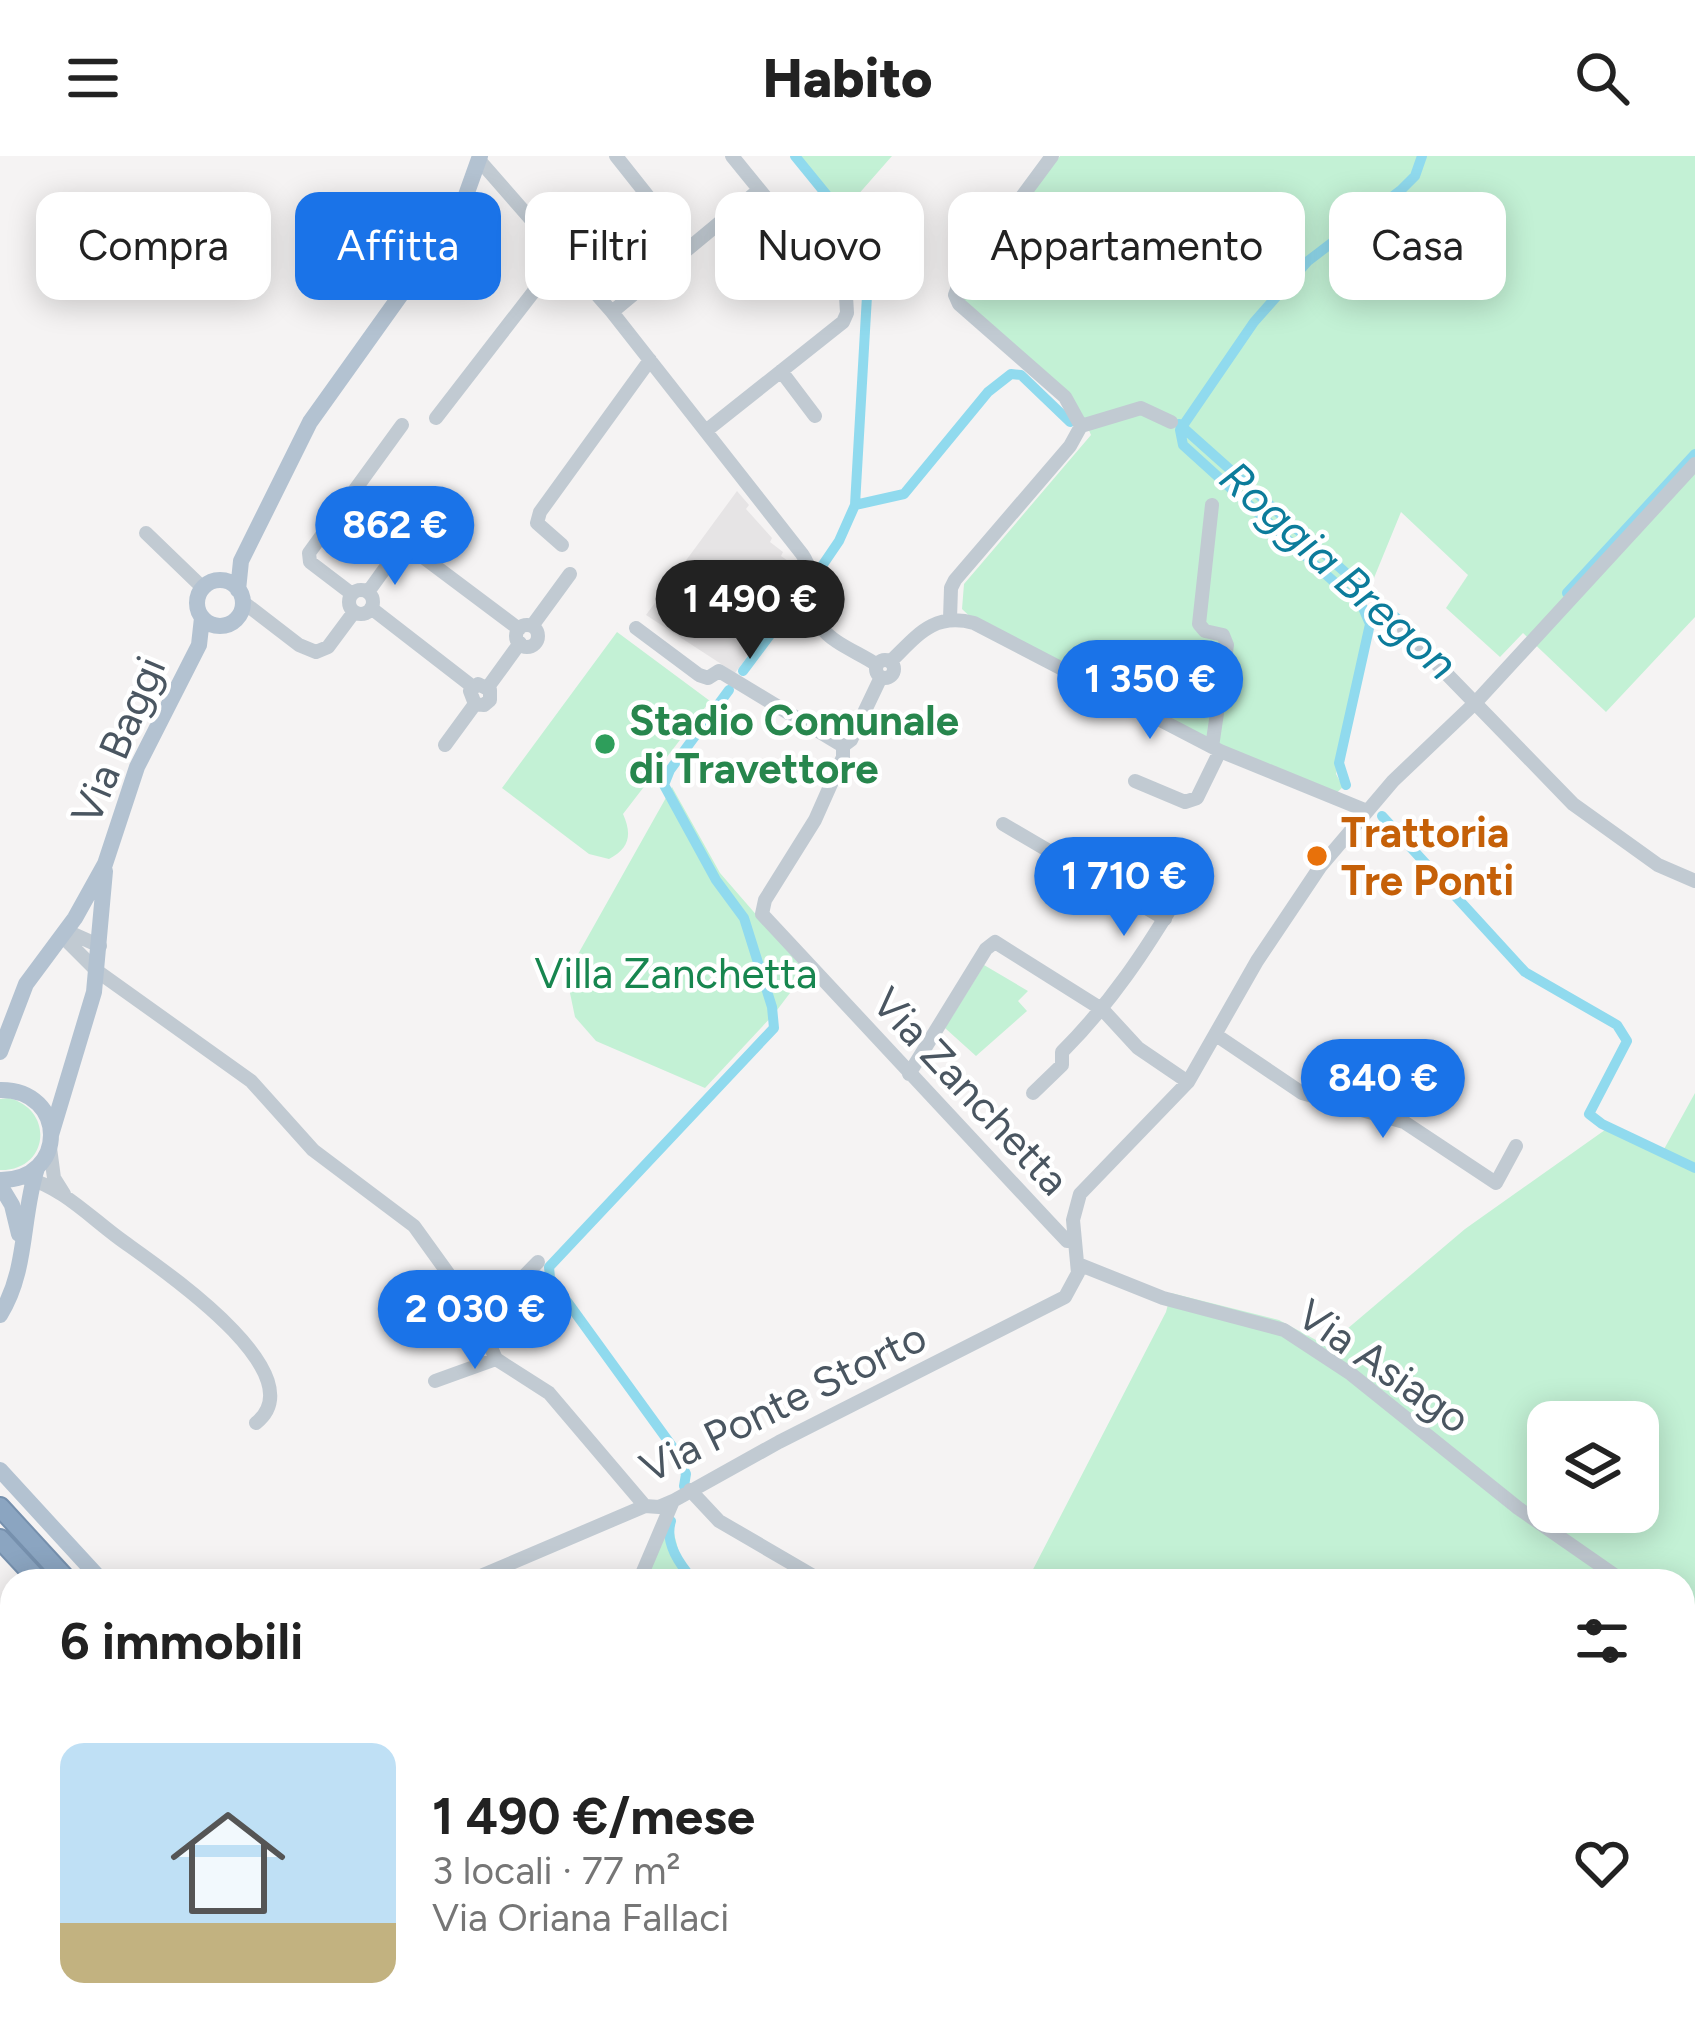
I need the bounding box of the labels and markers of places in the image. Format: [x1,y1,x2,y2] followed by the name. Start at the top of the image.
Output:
[311,486,479,588] pin: 862 €
[639,560,861,662] pin: 1 490 €
[1039,640,1261,742] pin: 1 350 €
[629,695,959,794] place label: Stadio Comunale di Travettore
[592,731,618,757] marker: Stadio Comunale di Travettore
[1341,807,1514,906] place label: Trattoria Tre Ponti
[1013,837,1235,939] pin: 1 710 €
[1304,843,1330,869] marker: Trattoria Tre Ponti
[1299,1039,1467,1141] pin: 840 €
[364,1270,586,1372] pin: 2 030 €

